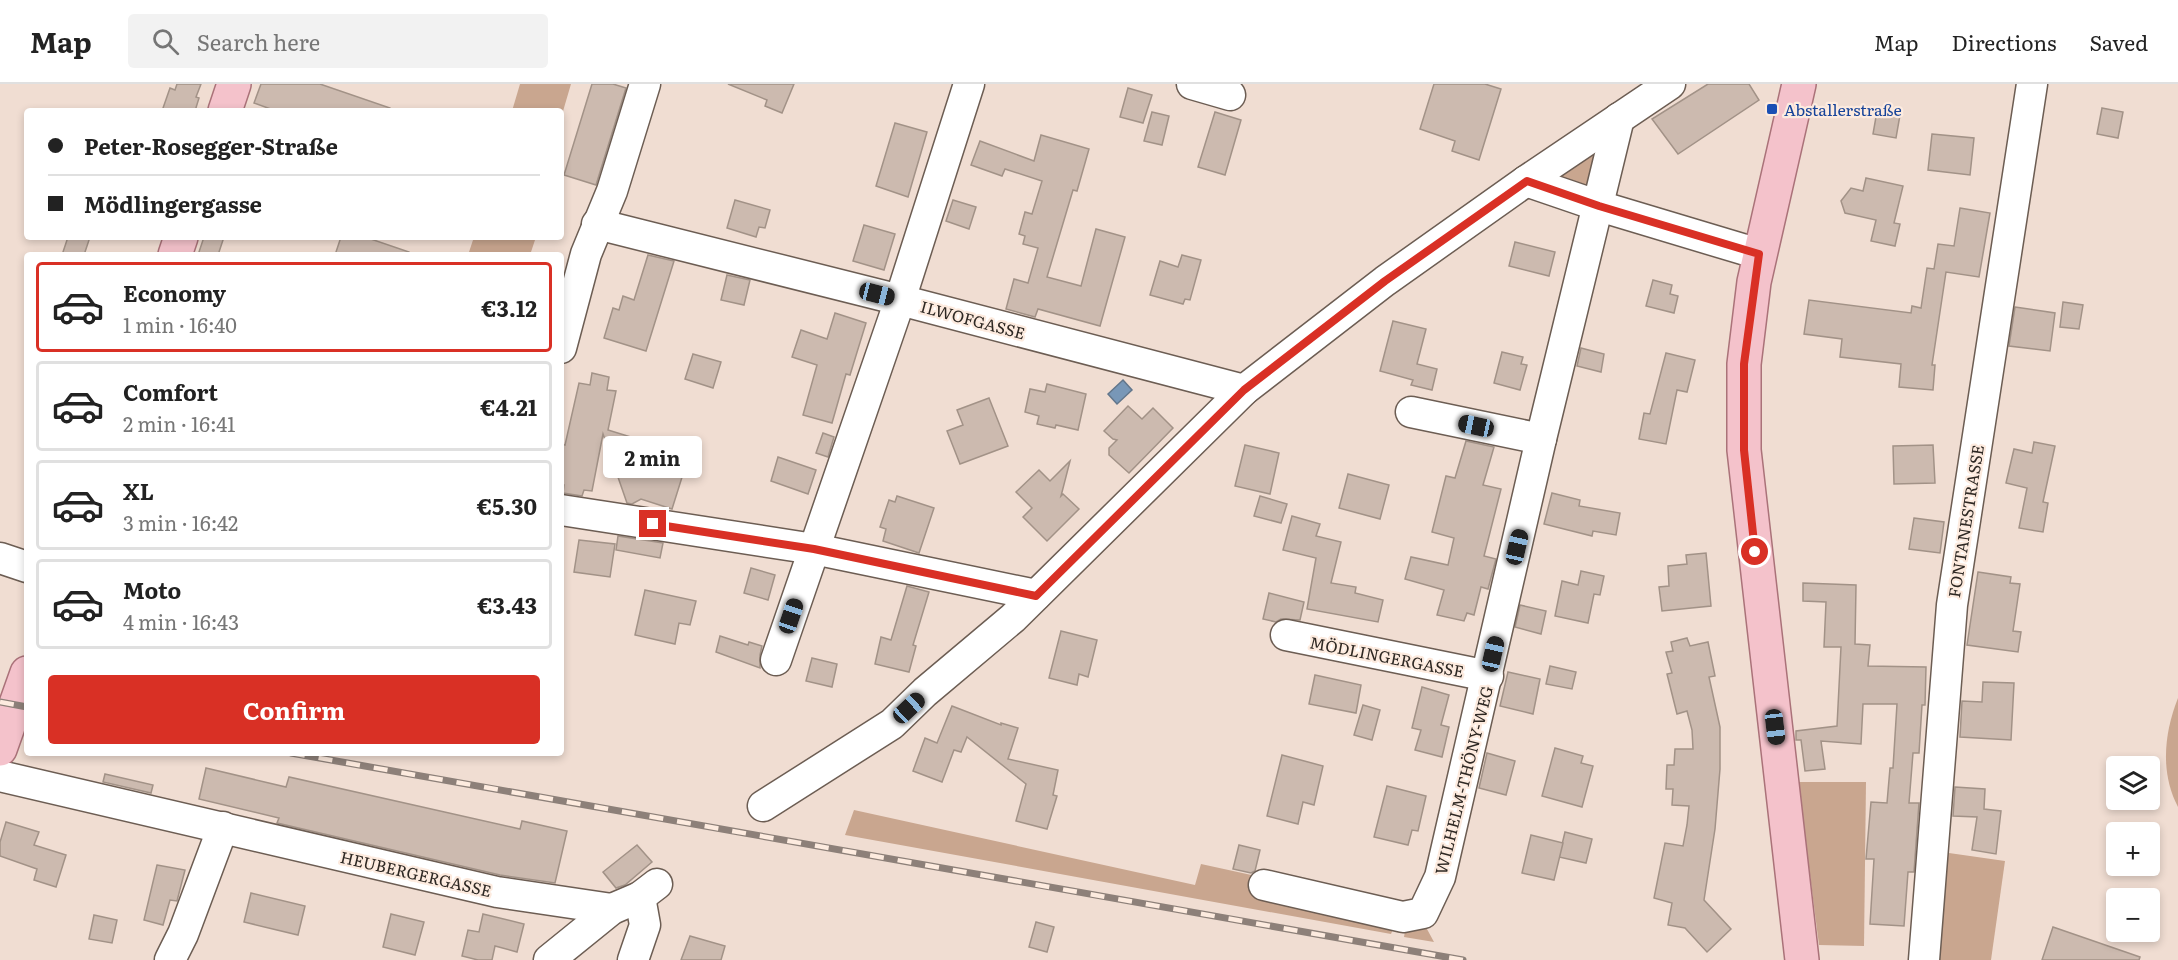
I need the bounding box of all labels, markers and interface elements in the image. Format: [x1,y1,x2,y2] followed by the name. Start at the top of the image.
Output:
[128,14,548,68] search box
[30,20,92,62] text: Map
[149,25,182,58] icon: search
[197,25,320,58] text: Search here
[1874,26,1919,57] text: Map
[1952,26,2057,57] text: Directions
[2090,26,2148,57] text: Saved
[1784,97,1902,121] place label: Abstallerstraße
[1765,102,1779,116] marker: Abstallerstraße
[84,129,338,162] text: Peter-Rosegger-Straße
[84,187,262,220] text: Mödlingergasse
[123,276,226,309] text: Economy
[51,280,105,334] icon: car
[857,281,897,307] car
[481,291,537,324] text: €3.12
[918,294,1028,344] street label: ILWOFGASSE
[123,309,237,339] text: 1 min · 16:40
[123,375,218,408] text: Comfort
[51,379,105,433] icon: car
[480,390,537,423] text: €4.21
[123,408,235,438] text: 2 min · 16:41
[1457,413,1495,439] car
[604,437,702,479] callout: 2 min
[625,442,680,472] text: 2 min
[1941,443,1989,599] street label: FONTANESTRASSE
[123,474,154,507] text: XL
[51,478,105,532] icon: car
[477,489,537,522] text: €5.30
[123,507,238,537] text: 3 min · 16:42
[639,510,666,537] route end
[1504,527,1530,567] car
[1741,538,1768,565] route start
[123,573,181,606] text: Moto
[51,577,105,631] icon: car
[477,588,537,621] text: €3.43
[777,596,805,636] car
[123,606,239,636] text: 4 min · 16:43
[1308,629,1466,683] street label: MÖDLINGERGASSE
[1480,634,1506,674] car
[48,675,540,744] button: Confirm
[1428,683,1498,877] street label: WILHELM-THÖNY-WEG
[890,689,928,727] car
[1764,708,1786,746] car
[2106,756,2160,942] map controls
[2106,756,2160,810] button: layers
[2106,822,2160,876] button: +
[338,844,494,902] street label: HEUBERGERGASSE
[2106,888,2160,942] button: −

